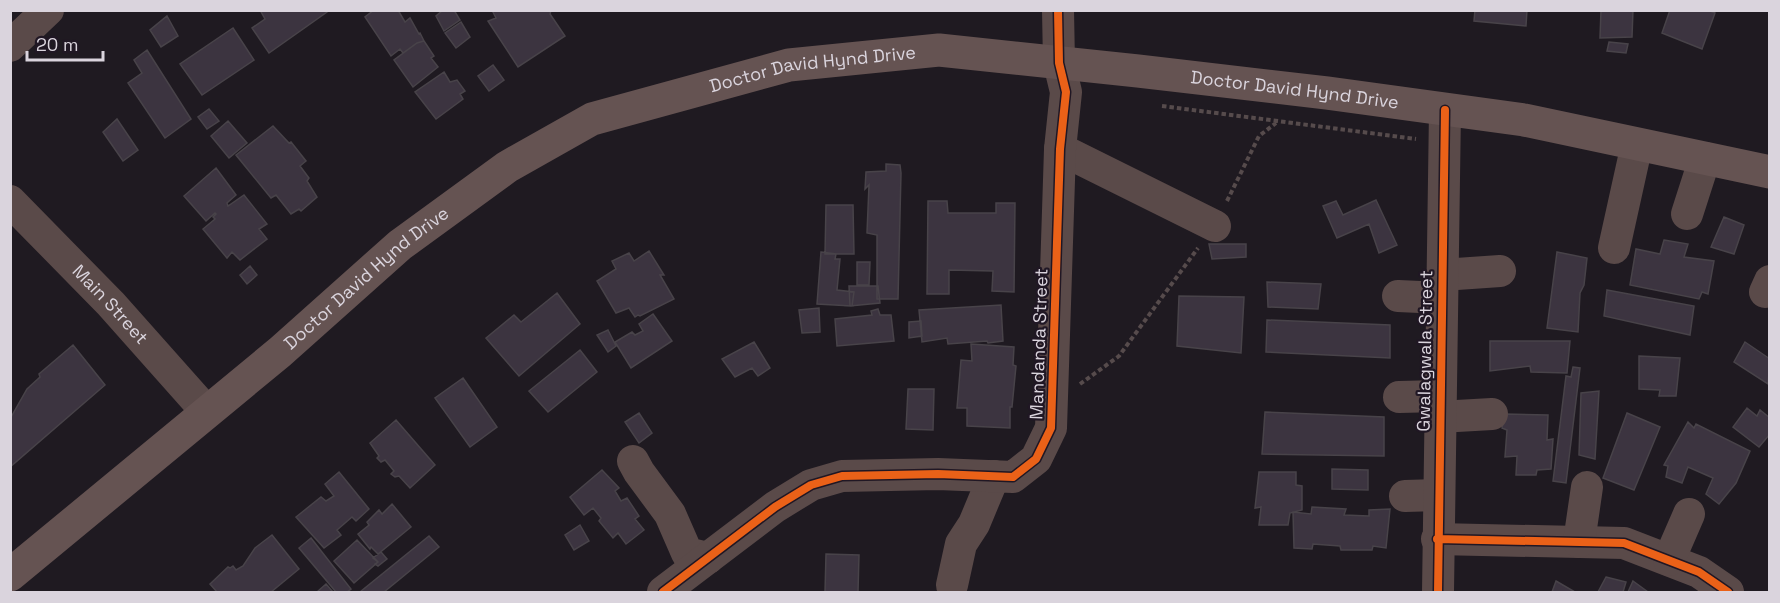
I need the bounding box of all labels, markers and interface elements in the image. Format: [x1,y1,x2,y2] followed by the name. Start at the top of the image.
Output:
[27,24,104,62] scale bar
[36,33,79,56] text: 20 m
[707,40,917,97] street label: Doctor David Hynd Drive
[1190,65,1400,114] street label: Doctor David Hynd Drive
[279,201,453,354] street label: Doctor David Hynd Drive
[68,259,153,349] street label: Main Street
[1024,268,1053,420] street label: Mandanda Street
[1412,270,1437,432] street label: Gwalagwala Street

